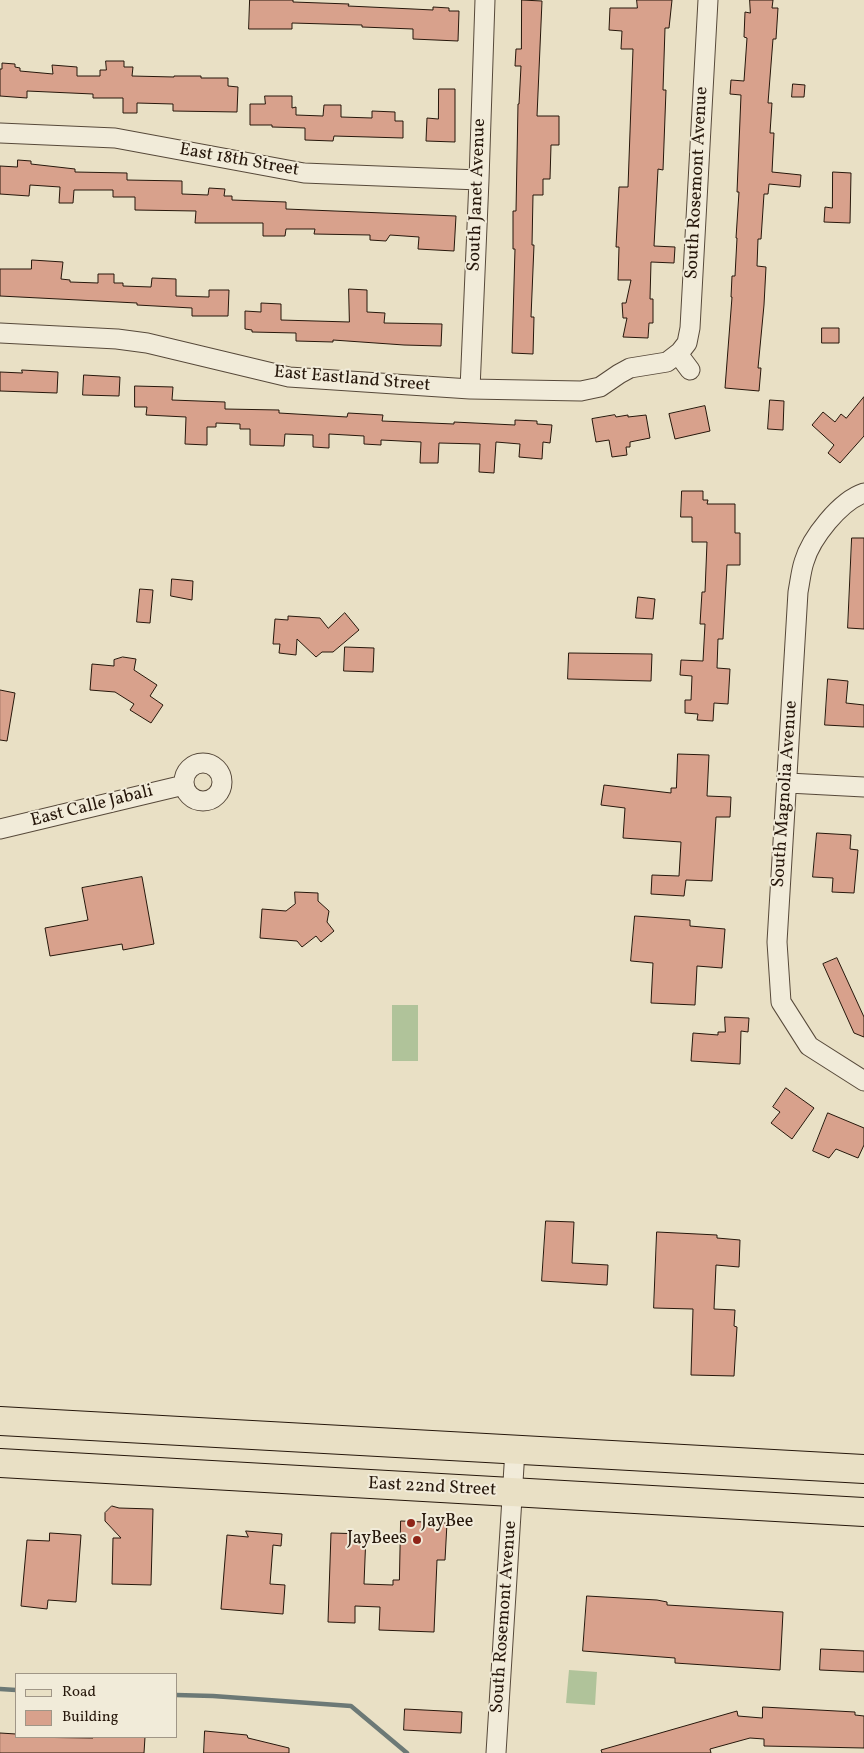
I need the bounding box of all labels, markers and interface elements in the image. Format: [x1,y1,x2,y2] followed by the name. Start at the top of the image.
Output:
[682,86,714,280] street label: South Rosemont Avenue
[465,118,491,272] street label: South Janet Avenue
[177,140,301,182] street label: East 18th Street
[273,362,431,398] street label: East Eastland Street
[769,700,803,888] street label: South Magnolia Avenue
[28,781,156,833] street label: East Calle Jabali
[367,1474,497,1502] street label: East 22nd Street
[421,1512,473,1534] place label: JayBee
[405,1517,417,1529] marker: JayBee
[487,1520,523,1714] street label: South Rosemont Avenue
[347,1529,407,1551] place label: JayBees
[411,1534,423,1546] marker: JayBees
[15,1673,178,1738] legend
[62,1682,96,1703] text: Road
[62,1707,118,1728] text: Building

